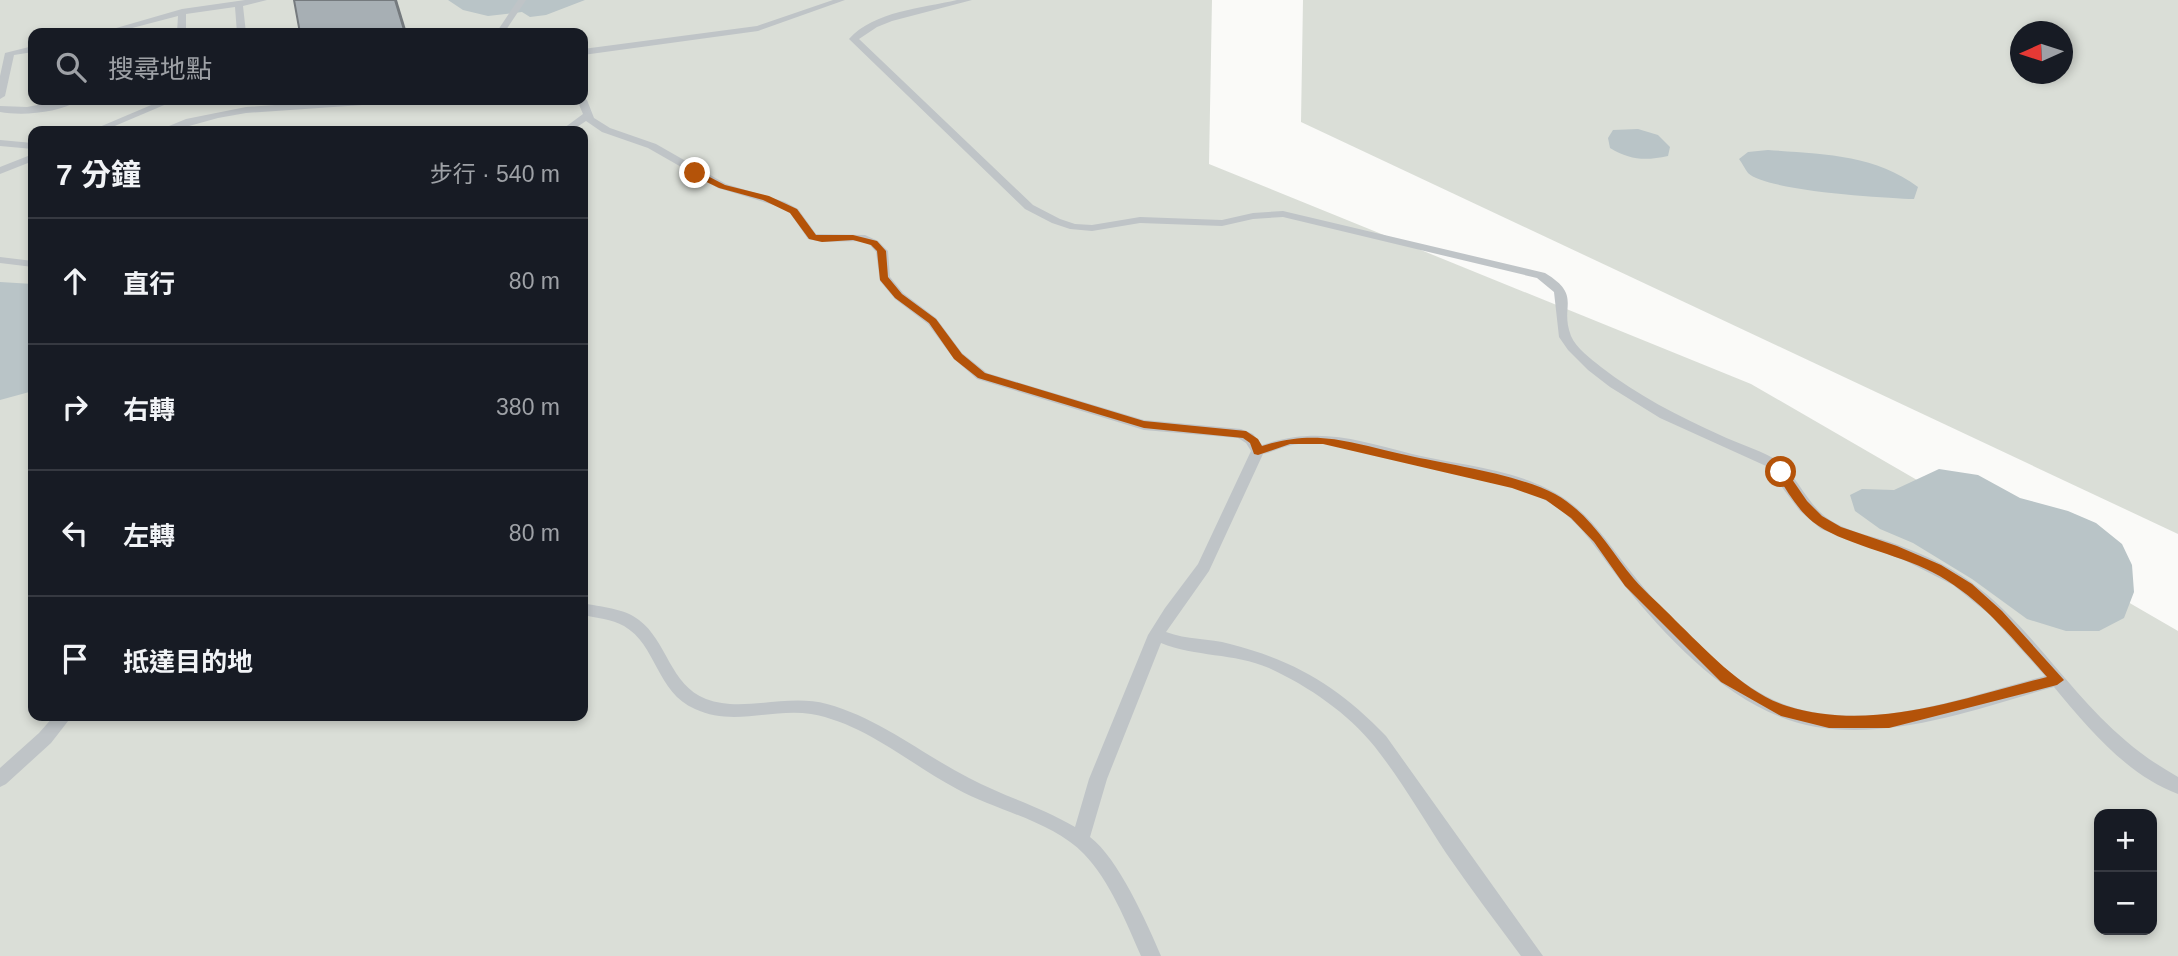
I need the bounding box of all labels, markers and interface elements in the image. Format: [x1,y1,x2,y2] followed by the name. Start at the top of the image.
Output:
[2010,21,2073,84] north arrow
[28,28,588,105] search box
[52,48,90,86] icon: search
[108,54,212,84] text: 搜尋地點
[679,157,710,188] route end
[56,158,141,191] text: 7 分鐘
[430,161,560,187] text: 步行 · 540 m
[56,262,94,300] icon: ahead
[509,268,560,294] text: 80 m
[123,269,175,299] text: 直行
[56,388,94,426] icon: right
[496,394,560,420] text: 380 m
[123,395,175,425] text: 右轉
[1765,456,1796,487] route start
[56,514,94,552] icon: left
[509,520,560,546] text: 80 m
[123,521,175,551] text: 左轉
[56,640,94,678] icon: arrive
[123,647,253,677] text: 抵達目的地
[2094,809,2157,935] map controls
[2094,809,2157,872] button: +
[2094,872,2157,935] button: −

